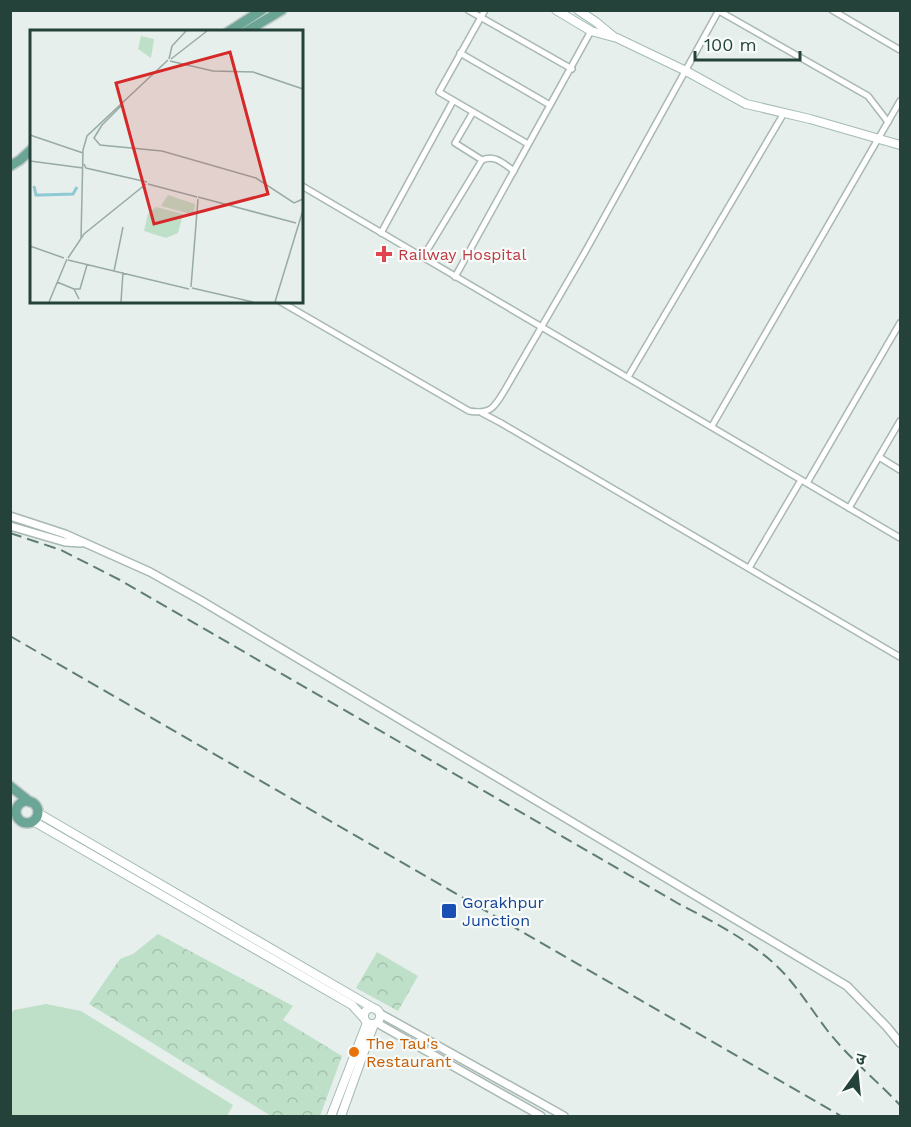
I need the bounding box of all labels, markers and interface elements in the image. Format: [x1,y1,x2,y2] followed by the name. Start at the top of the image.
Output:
[695,24,800,62] scale bar
[30,30,303,303] inset map
[704,34,757,55] text: 100 m
[375,245,393,263] marker: Railway Hospital
[398,245,526,264] place label: Railway Hospital
[462,893,544,930] place label: Gorakhpur Junction
[440,902,458,920] marker: Gorakhpur Junction
[366,1034,452,1071] place label: The Tau's Restaurant
[827,1043,887,1103] north arrow
[347,1045,361,1059] marker: The Tau's Restaurant
[854,1049,868,1070] text: उ

